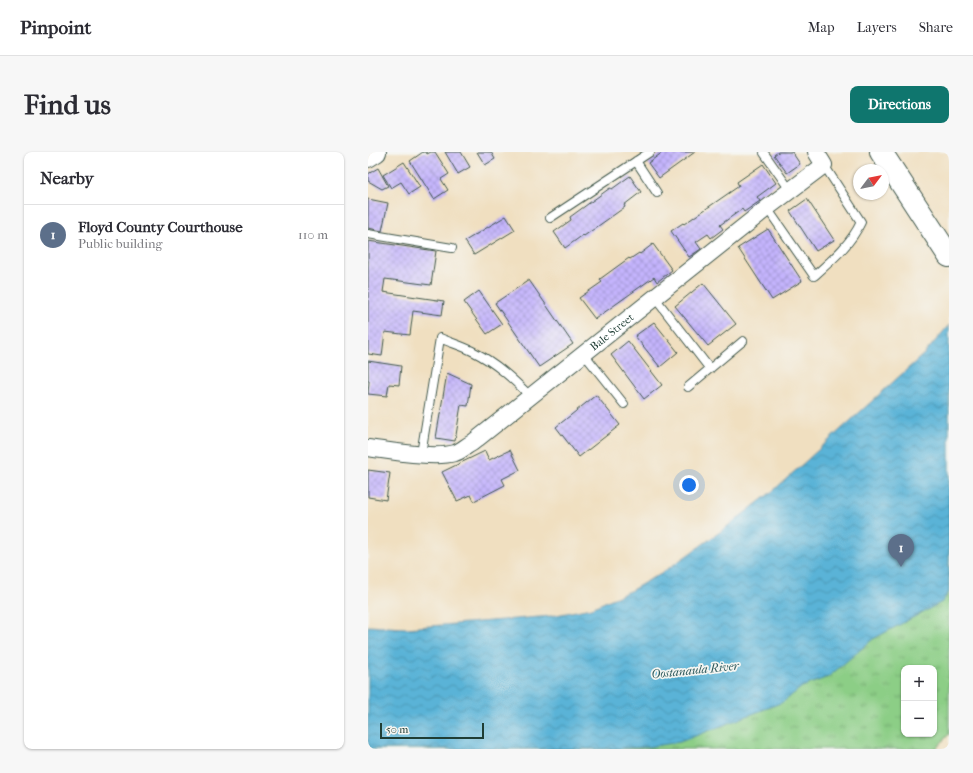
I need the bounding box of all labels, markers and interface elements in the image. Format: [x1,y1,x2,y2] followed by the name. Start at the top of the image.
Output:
[20,17,91,39] text: Pinpoint
[808,19,835,36] text: Map
[857,19,897,36] text: Layers
[919,19,953,36] text: Share
[850,86,949,123] button: Directions
[24,88,111,121] text: Find us
[853,164,889,200] north arrow
[40,168,94,188] text: Nearby
[78,218,243,236] text: Floyd County Courthouse
[51,227,55,242] text: 1
[298,227,328,242] text: 110 m
[78,236,163,251] text: Public building
[587,310,636,353] street label: Bale Street
[679,475,699,495] your location
[888,534,914,567] pin: 1
[651,658,741,682] water label: Oostanaula River
[901,665,937,737] map controls
[901,665,937,701] button: +
[901,701,937,737] button: −
[380,721,484,740] scale bar
[386,723,408,736] text: 50 m

